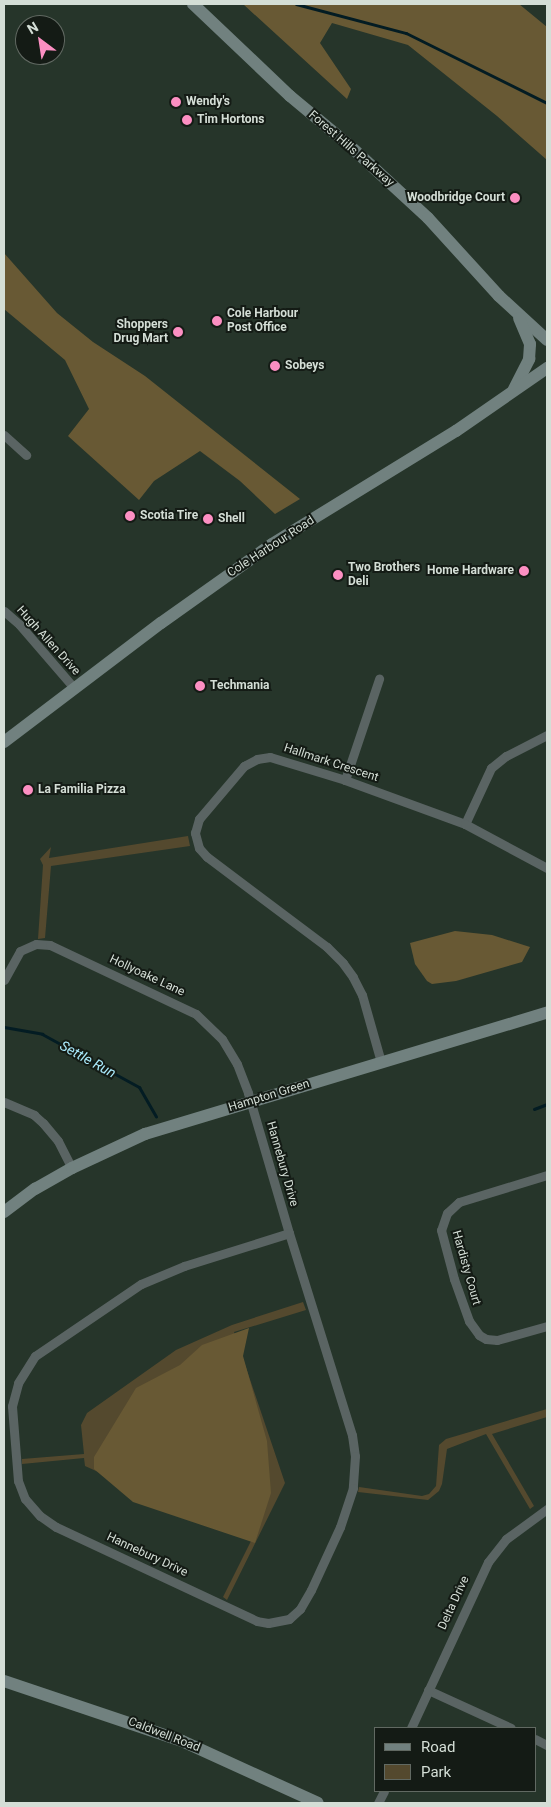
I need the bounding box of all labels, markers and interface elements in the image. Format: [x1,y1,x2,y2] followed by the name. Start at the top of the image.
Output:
[15,15,65,65] north arrow
[24,19,41,37] text: N
[186,95,230,109] place label: Wendy's
[170,96,182,108] marker: Wendy's
[305,108,397,190] street label: Forest Hills Parkway
[197,113,264,127] place label: Tim Hortons
[181,114,193,126] marker: Tim Hortons
[407,191,505,205] place label: Woodbridge Court
[509,192,521,204] marker: Woodbridge Court
[227,307,298,335] place label: Cole Harbour Post Office
[211,315,223,327] marker: Cole Harbour Post Office
[114,318,168,346] place label: Shoppers Drug Mart
[172,326,184,338] marker: Shoppers Drug Mart
[285,359,325,373] place label: Sobeys
[269,360,281,372] marker: Sobeys
[140,509,198,523] place label: Scotia Tire
[124,510,136,522] marker: Scotia Tire
[218,512,245,526] place label: Shell
[202,513,214,525] marker: Shell
[225,514,317,580] street label: Cole Harbour Road
[348,561,420,589] place label: Two Brothers Deli
[427,564,514,578] place label: Home Hardware
[518,565,530,577] marker: Home Hardware
[332,569,344,581] marker: Two Brothers Deli
[13,603,83,679] street label: Hugh Allen Drive
[210,679,269,693] place label: Techmania
[194,680,206,692] marker: Techmania
[282,741,380,785] street label: Hallmark Crescent
[38,783,126,797] place label: La Familia Pizza
[22,784,34,796] marker: La Familia Pizza
[107,952,187,1000] street label: Hollyoake Lane
[57,1037,119,1081] water label: Settle Run
[227,1077,311,1115] street label: Hampton Green
[263,1120,301,1208] street label: Hannebury Drive
[448,1229,484,1307] street label: Hardisty Court
[104,1530,190,1580] street label: Hannebury Drive
[435,1574,473,1632] street label: Delta Drive
[126,1715,202,1755] street label: Caldwell Road
[374,1727,536,1792] legend
[421,1738,455,1756] text: Road
[421,1763,451,1781] text: Park

